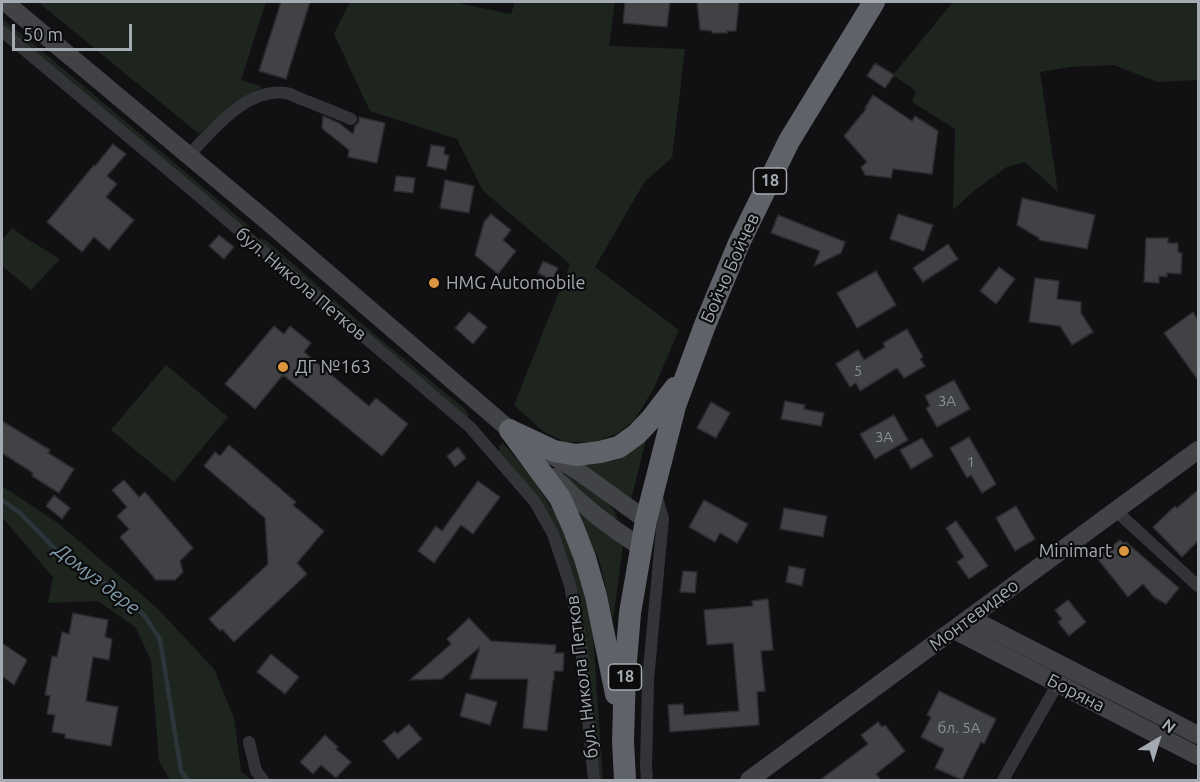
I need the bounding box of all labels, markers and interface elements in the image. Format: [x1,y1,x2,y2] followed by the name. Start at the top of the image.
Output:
[15,12,135,50] scale bar
[23,24,63,44] text: 50 m
[754,168,786,194] road number: 18
[696,210,764,326] street label: Бойчо Бойчев
[231,223,371,345] street label: бул. Никола Петков
[446,272,585,294] place label: HMG Automobile
[427,276,441,290] marker: HMG Automobile
[295,356,371,378] place label: ДГ №163
[276,360,290,374] marker: ДГ №163
[854,362,862,380] house number: 5
[938,392,956,410] house number: 3А
[875,428,893,446] house number: 3А
[967,453,975,471] house number: 1
[49,538,145,620] water label: Домуз дере
[1039,540,1112,562] place label: Minimart
[1117,544,1131,558] marker: Minimart
[925,574,1023,656] street label: Монтевидео
[561,594,603,760] street label: бул. Никола Петков
[608,664,642,690] road number: 18
[1044,669,1108,717] street label: Боряна
[1128,710,1188,770] north arrow
[1159,715,1179,737] text: N
[938,719,980,737] house number: бл. 5А

